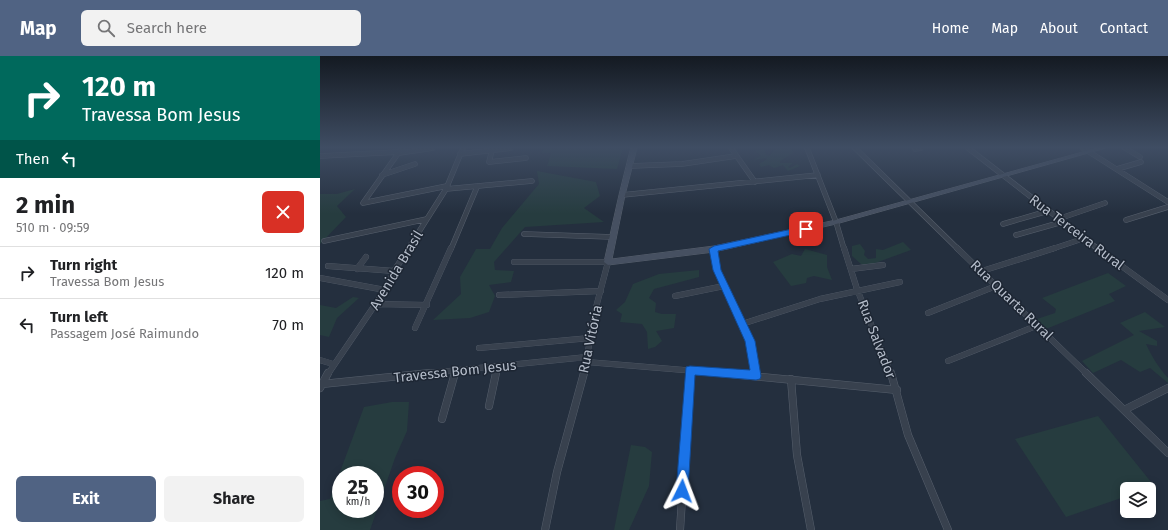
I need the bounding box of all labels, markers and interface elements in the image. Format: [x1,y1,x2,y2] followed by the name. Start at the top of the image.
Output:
[81,10,361,46] search box
[20,17,57,40] text: Map
[95,17,117,39] icon: search
[127,19,207,37] text: Search here
[932,20,969,37] text: Home
[991,20,1018,37] text: Map
[1040,20,1078,37] text: About
[1100,20,1148,37] text: Contact
[82,70,156,103] text: 120 m
[16,72,68,124] icon: right
[82,104,240,126] text: Travessa Bom Jesus
[58,148,80,170] icon: left
[16,150,50,168] text: Then
[16,191,75,219] text: 2 min
[262,191,304,233] button: close
[1026,191,1127,274] street label: Rua Terceira Rural
[789,212,823,246] pin
[795,218,817,240] icon: arrive
[16,220,90,235] text: 510 m · 09:59
[366,227,427,313] street label: Avenida Brasil
[50,256,117,274] text: Turn right
[967,257,1056,344] street label: Rua Quarta Rural
[16,262,38,284] icon: right
[265,264,304,282] text: 120 m
[50,274,164,289] text: Travessa Bom Jesus
[854,297,900,382] street label: Rua Salvador
[575,303,606,375] street label: Rua Vitória
[50,308,108,326] text: Turn left
[16,314,38,336] icon: left
[272,316,304,334] text: 70 m
[50,326,199,341] text: Passagem José Raimundo
[393,357,518,386] street label: Travessa Bom Jesus
[392,466,444,518] speed limit sign: 30
[661,470,703,512] position arrow
[347,475,369,499] text: 25
[16,476,156,522] button: Exit
[164,476,304,522] button: Share
[1120,482,1156,518] map controls
[1120,482,1156,518] button: layers
[346,496,370,508] text: km/h

